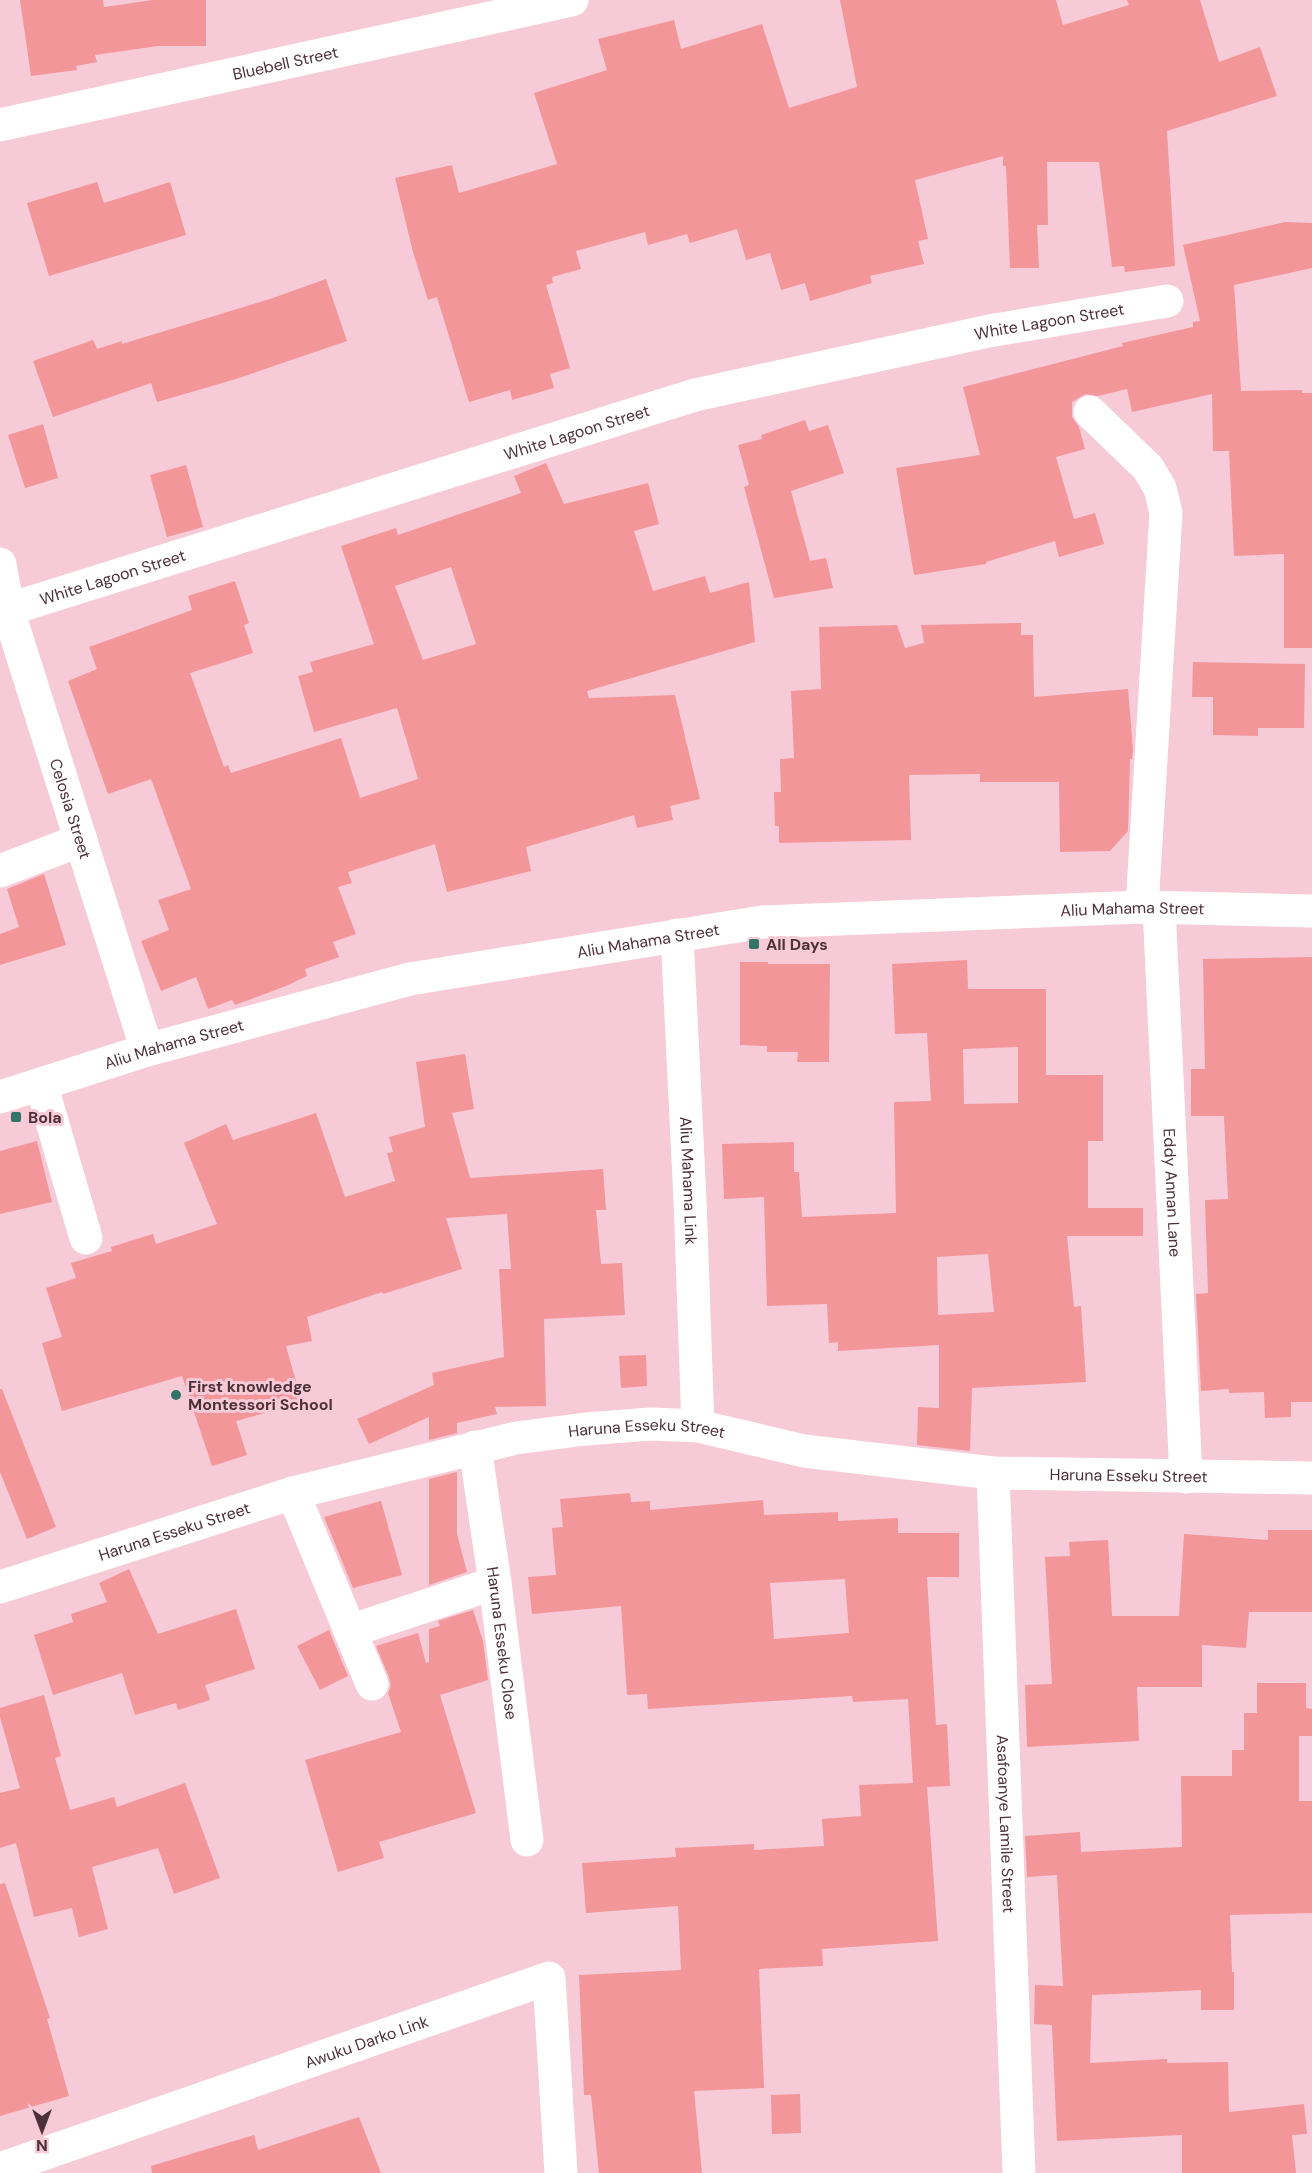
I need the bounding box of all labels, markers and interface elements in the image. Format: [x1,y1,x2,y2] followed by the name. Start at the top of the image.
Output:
[231,41,340,84] street label: Bluebell Street
[972,298,1126,344] street label: White Lagoon Street
[501,399,652,465] street label: White Lagoon Street
[37,544,188,609] street label: White Lagoon Street
[45,756,96,861] street label: Celosia Street
[1060,896,1205,921] street label: Aliu Mahama Street
[575,919,721,962] street label: Aliu Mahama Street
[766,934,828,955] place label: All Days
[747,937,761,951] marker: All Days
[101,1014,246,1074] street label: Aliu Mahama Street
[28,1107,62,1128] place label: Bola
[9,1110,23,1124] marker: Bola
[675,1116,702,1245] street label: Aliu Mahama Link
[1159,1128,1186,1258] street label: Eddy Annan Lane
[188,1376,333,1415] place label: First knowledge Montessori School
[169,1388,183,1402] marker: First knowledge Montessori School
[567,1413,727,1443] street label: Haruna Esseku Street
[1049,1463,1208,1487] street label: Haruna Esseku Street
[96,1497,253,1565] street label: Haruna Esseku Street
[482,1565,522,1721] street label: Haruna Esseku Close
[992,1734,1020,1913] street label: Asafoanye Lamile Street
[302,2010,431,2073] street label: Awuku Darko Link
[12,2101,72,2161] north arrow
[36,2135,48,2156] text: N

